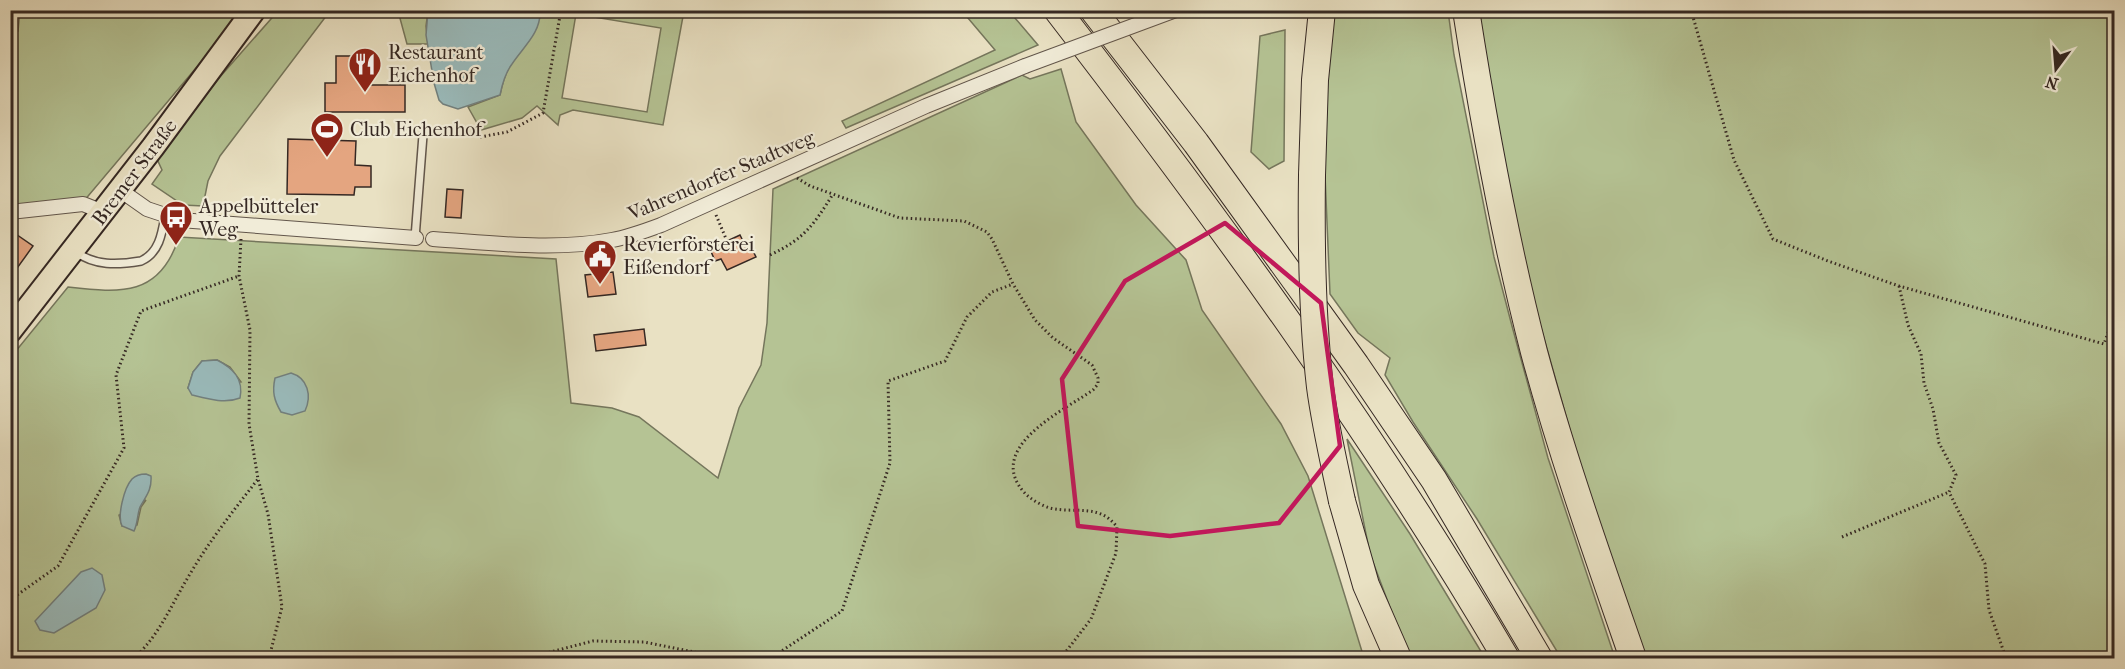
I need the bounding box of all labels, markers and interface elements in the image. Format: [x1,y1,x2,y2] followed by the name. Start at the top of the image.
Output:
[2026,39,2086,99] north arrow
[388,41,484,87] place label: Restaurant Eichenhof
[347,46,383,93] restaurant icon: Restaurant Eichenhof
[2043,72,2060,94] text: N
[309,111,345,158] sports icon: Club Eichenhof
[87,115,182,230] street label: Bremer Straße
[350,118,486,141] place label: Club Eichenhof
[624,126,818,226] street label: Vahrendorfer Stadtweg
[198,195,319,241] place label: Appelbütteler Weg
[158,199,194,246] bus stop icon: Appelbütteler Weg
[623,233,755,279] place label: Revierförsterei Eißendorf
[582,238,618,285] public building icon: Revierförsterei Eißendorf

